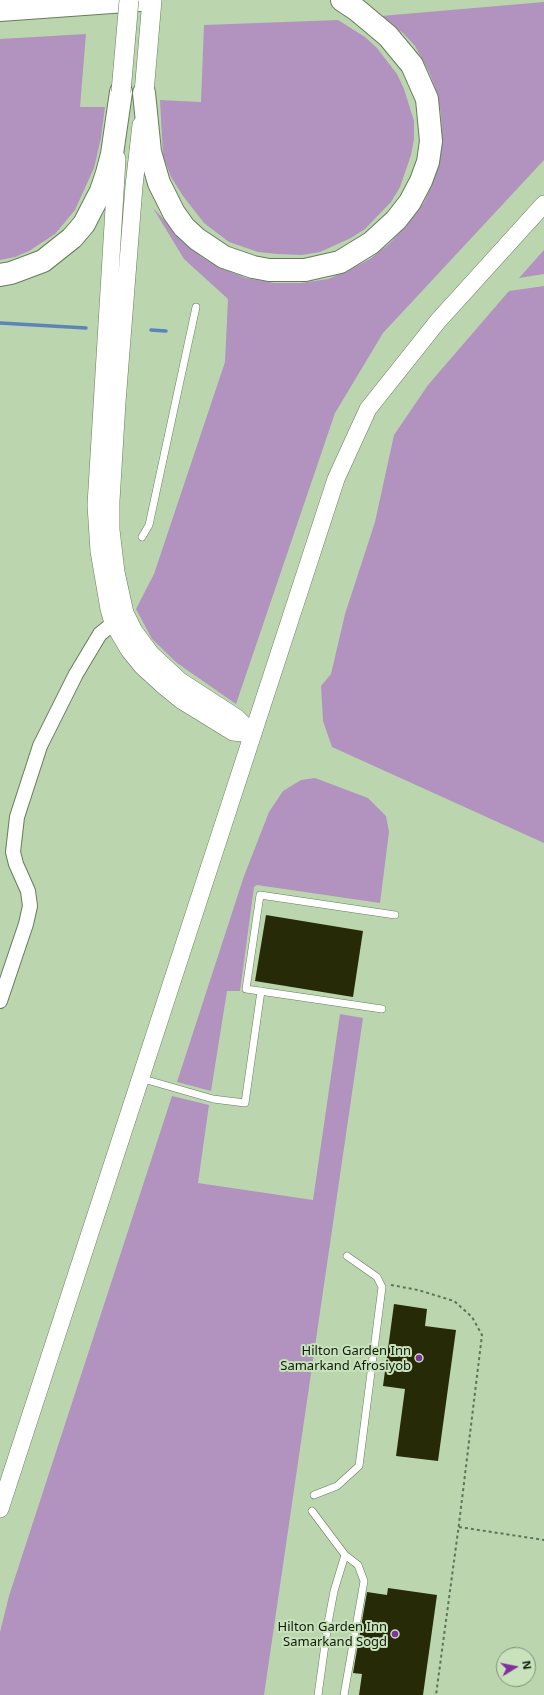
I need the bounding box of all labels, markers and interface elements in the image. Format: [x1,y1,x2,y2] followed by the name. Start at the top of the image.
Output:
[280,1343,411,1374] place label: Hilton Garden Inn Samarkand Afrosiyob
[414,1353,424,1363] marker: Hilton Garden Inn Samarkand Afrosiyob
[278,1619,387,1650] place label: Hilton Garden Inn Samarkand Sogd
[390,1629,400,1639] marker: Hilton Garden Inn Samarkand Sogd
[496,1647,536,1687] north arrow
[519,1659,535,1671] text: N

